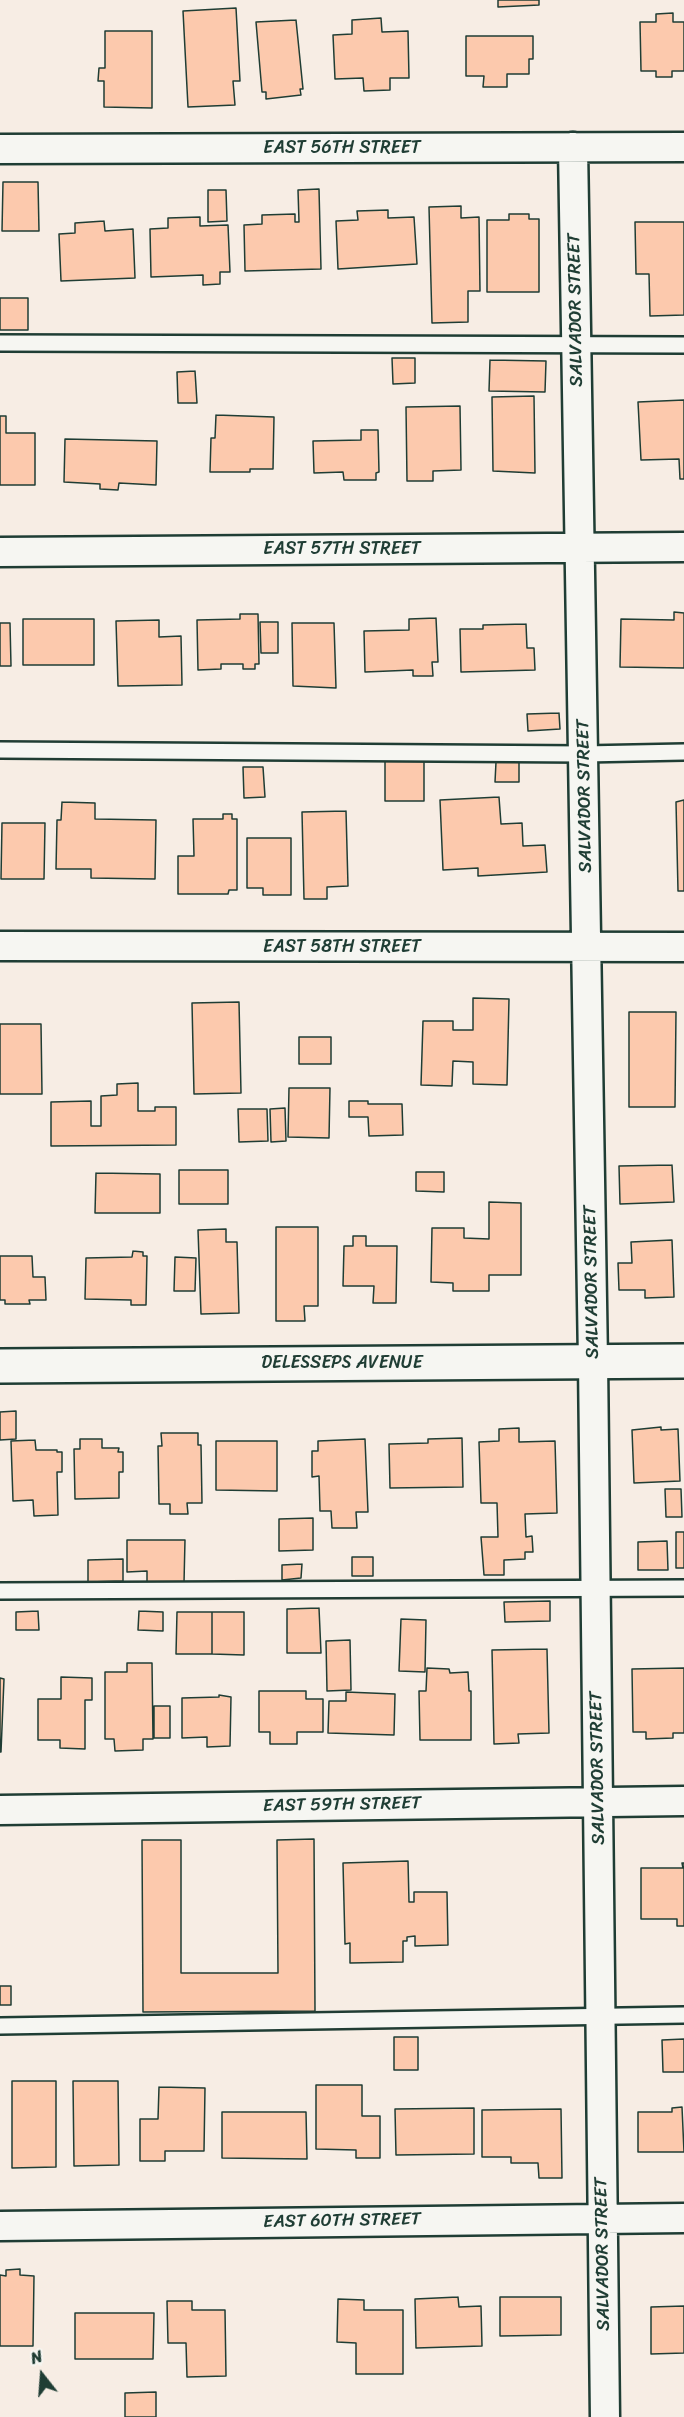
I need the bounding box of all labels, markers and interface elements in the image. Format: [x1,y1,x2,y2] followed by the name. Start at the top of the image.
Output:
[263,137,421,159] street label: EAST 56TH STREET
[564,233,588,387] street label: SALVADOR STREET
[263,538,421,560] street label: EAST 57TH STREET
[573,719,597,873] street label: SALVADOR STREET
[263,936,421,958] street label: EAST 58TH STREET
[580,1205,604,1359] street label: SALVADOR STREET
[261,1352,423,1374] street label: DELESSEPS AVENUE
[586,1691,610,1845] street label: SALVADOR STREET
[263,1793,421,1817] street label: EAST 59TH STREET
[591,2177,615,2331] street label: SALVADOR STREET
[263,2209,421,2233] street label: EAST 60TH STREET
[27,2342,46,2373] text: N
[12,2345,72,2405] north arrow

